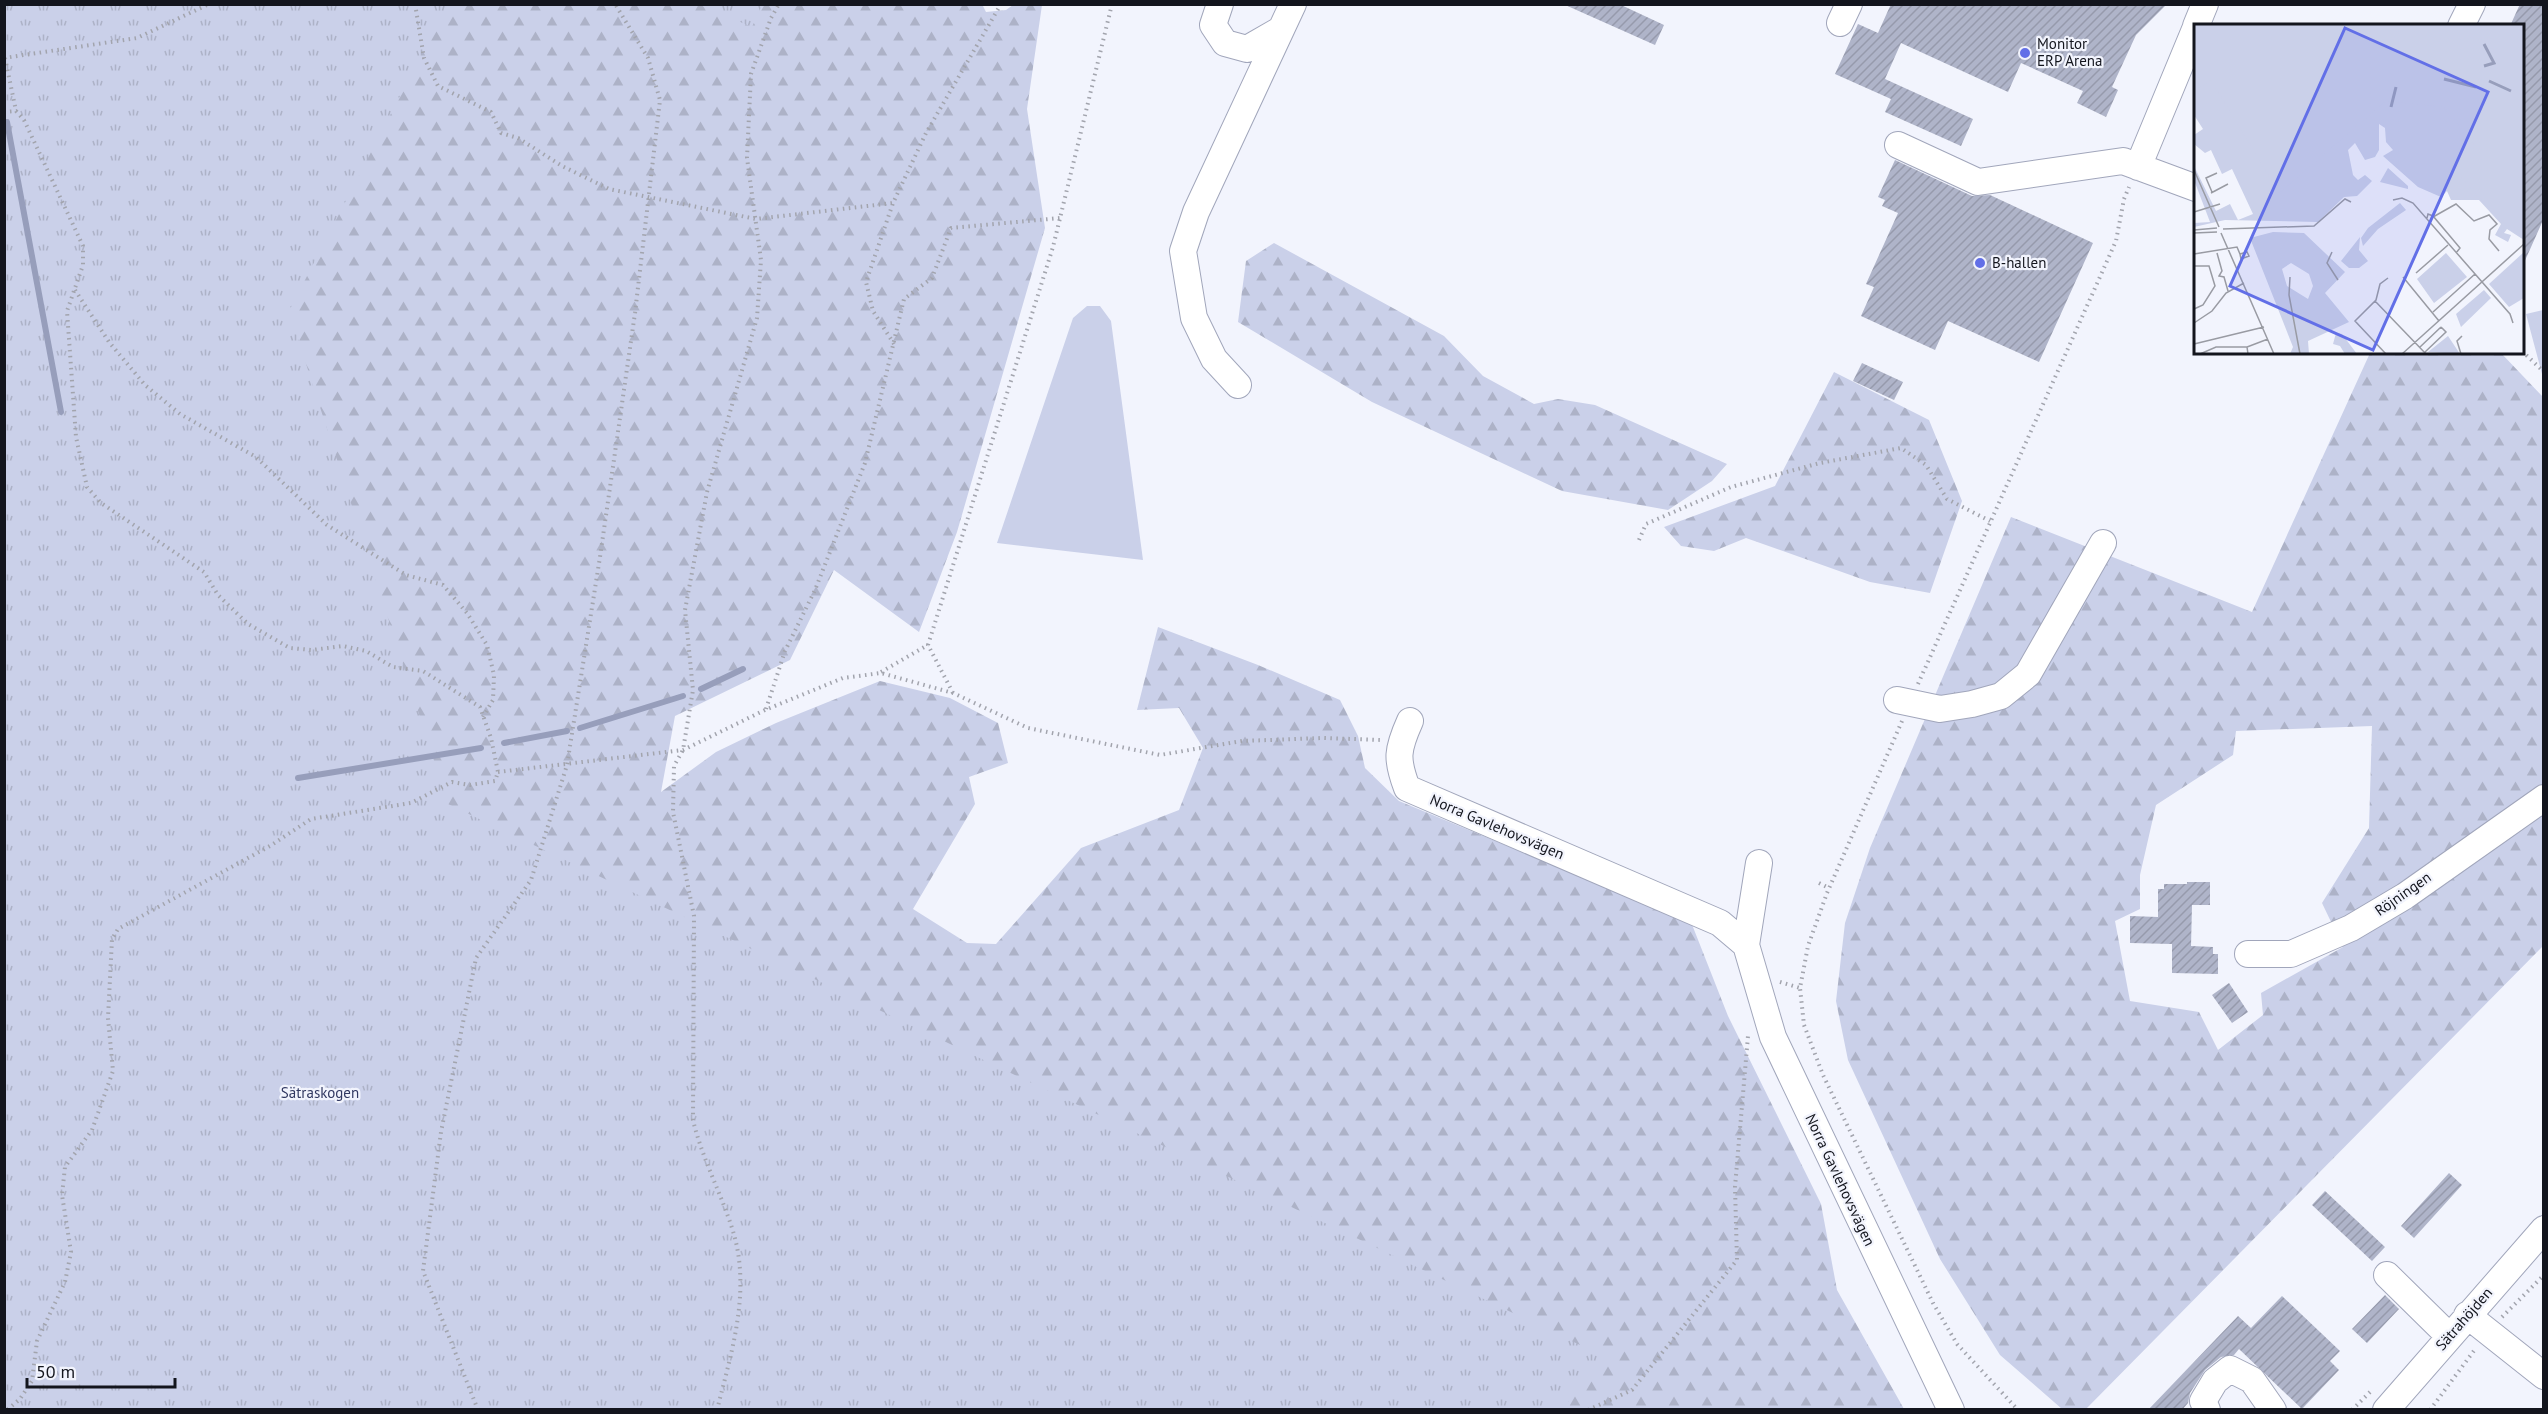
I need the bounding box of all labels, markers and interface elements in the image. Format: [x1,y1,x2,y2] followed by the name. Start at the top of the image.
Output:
[2194,24,2524,354] inset map
[2037,34,2102,70] place label: Monitor ERP Arena
[2018,46,2032,60] marker: Monitor ERP Arena
[1992,253,2046,272] place label: B-hallen
[1973,256,1987,270] marker: B-hallen
[1427,790,1567,863] street label: Norra Gavlehovsvägen
[2371,867,2435,920] street label: Röjningen
[281,1083,359,1102] park label: Sätraskogen
[1801,1111,1879,1249] street label: Norra Gavlehovsvägen
[2431,1283,2496,1354] street label: Sätrahöjden
[27,1351,176,1389] scale bar
[36,1360,75,1383] text: 50 m

